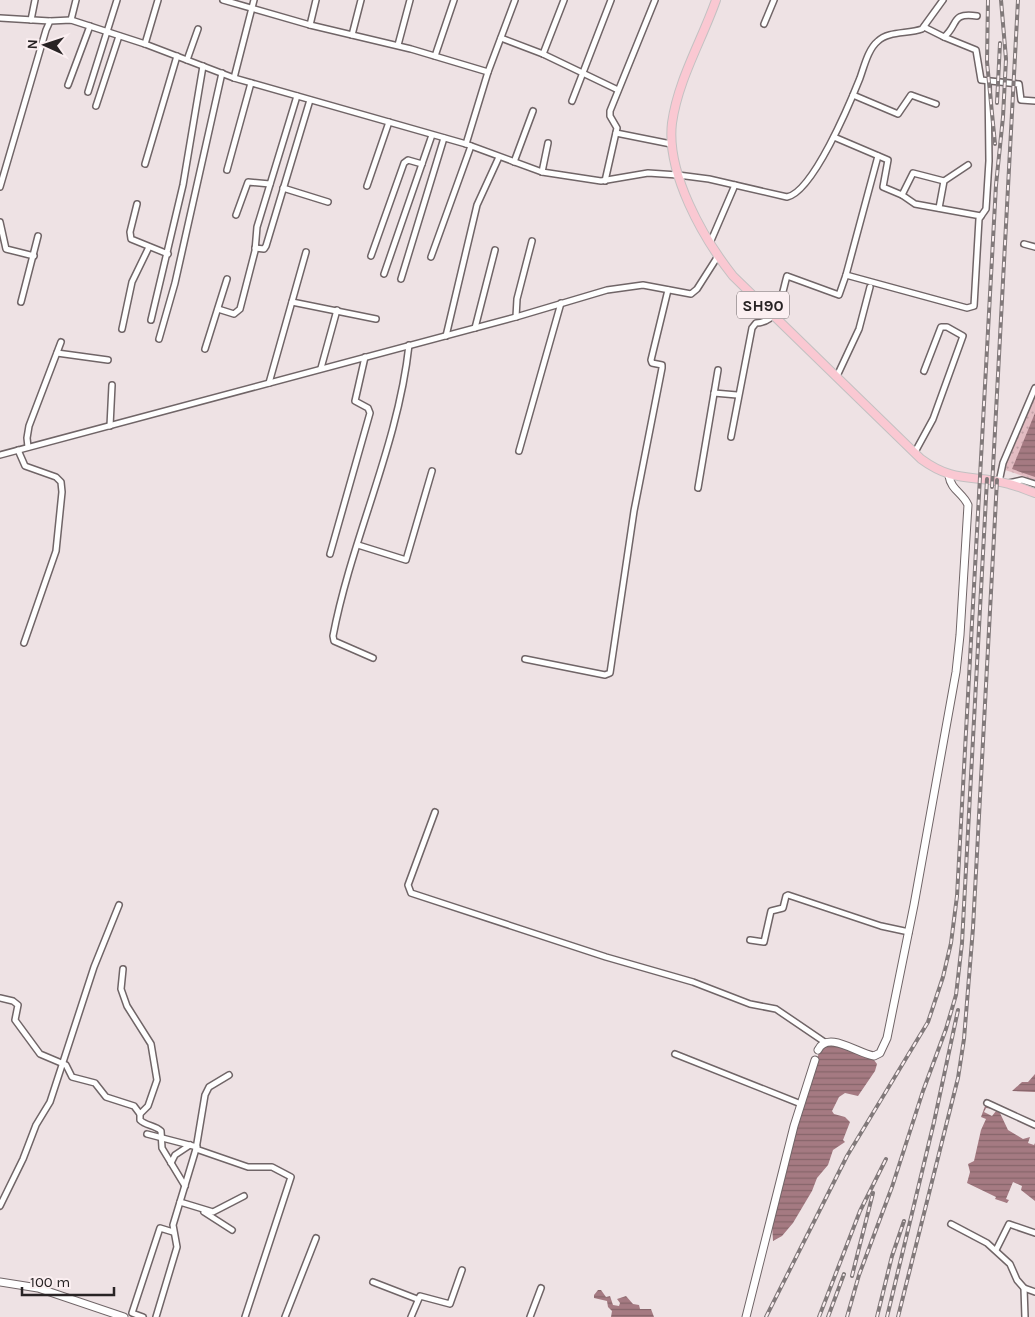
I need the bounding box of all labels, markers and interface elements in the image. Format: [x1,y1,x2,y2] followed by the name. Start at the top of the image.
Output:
[20,20,70,70] north arrow
[24,39,41,50] text: N
[737,292,789,318] road number: SH90
[22,1264,115,1296] scale bar
[30,1273,70,1291] text: 100 m

